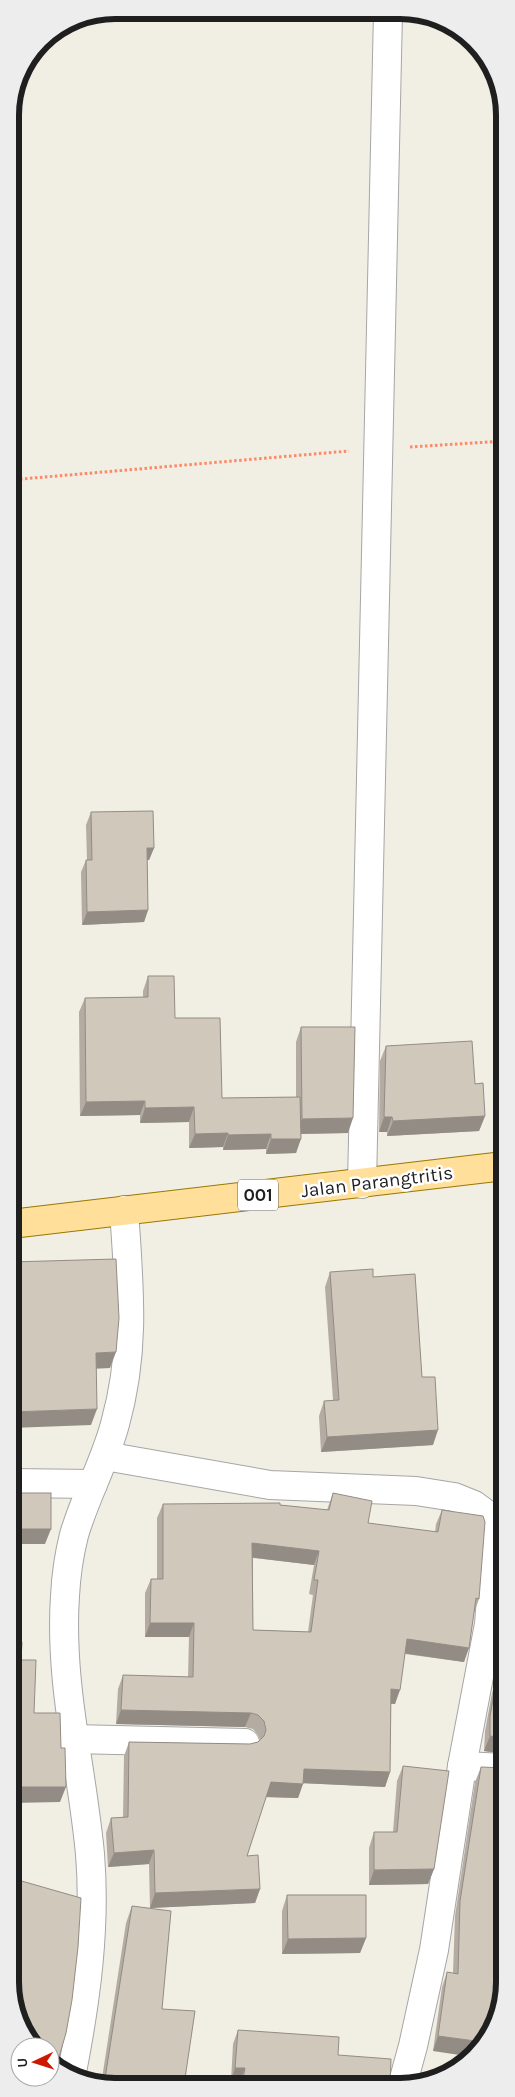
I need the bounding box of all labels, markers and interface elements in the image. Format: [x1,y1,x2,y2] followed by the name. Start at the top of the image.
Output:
[300,1162,454,1202] street label: Jalan Parangtritis
[238,1180,278,1210] road number: 001
[10,2037,60,2087] north arrow
[14,2057,31,2068] text: U

